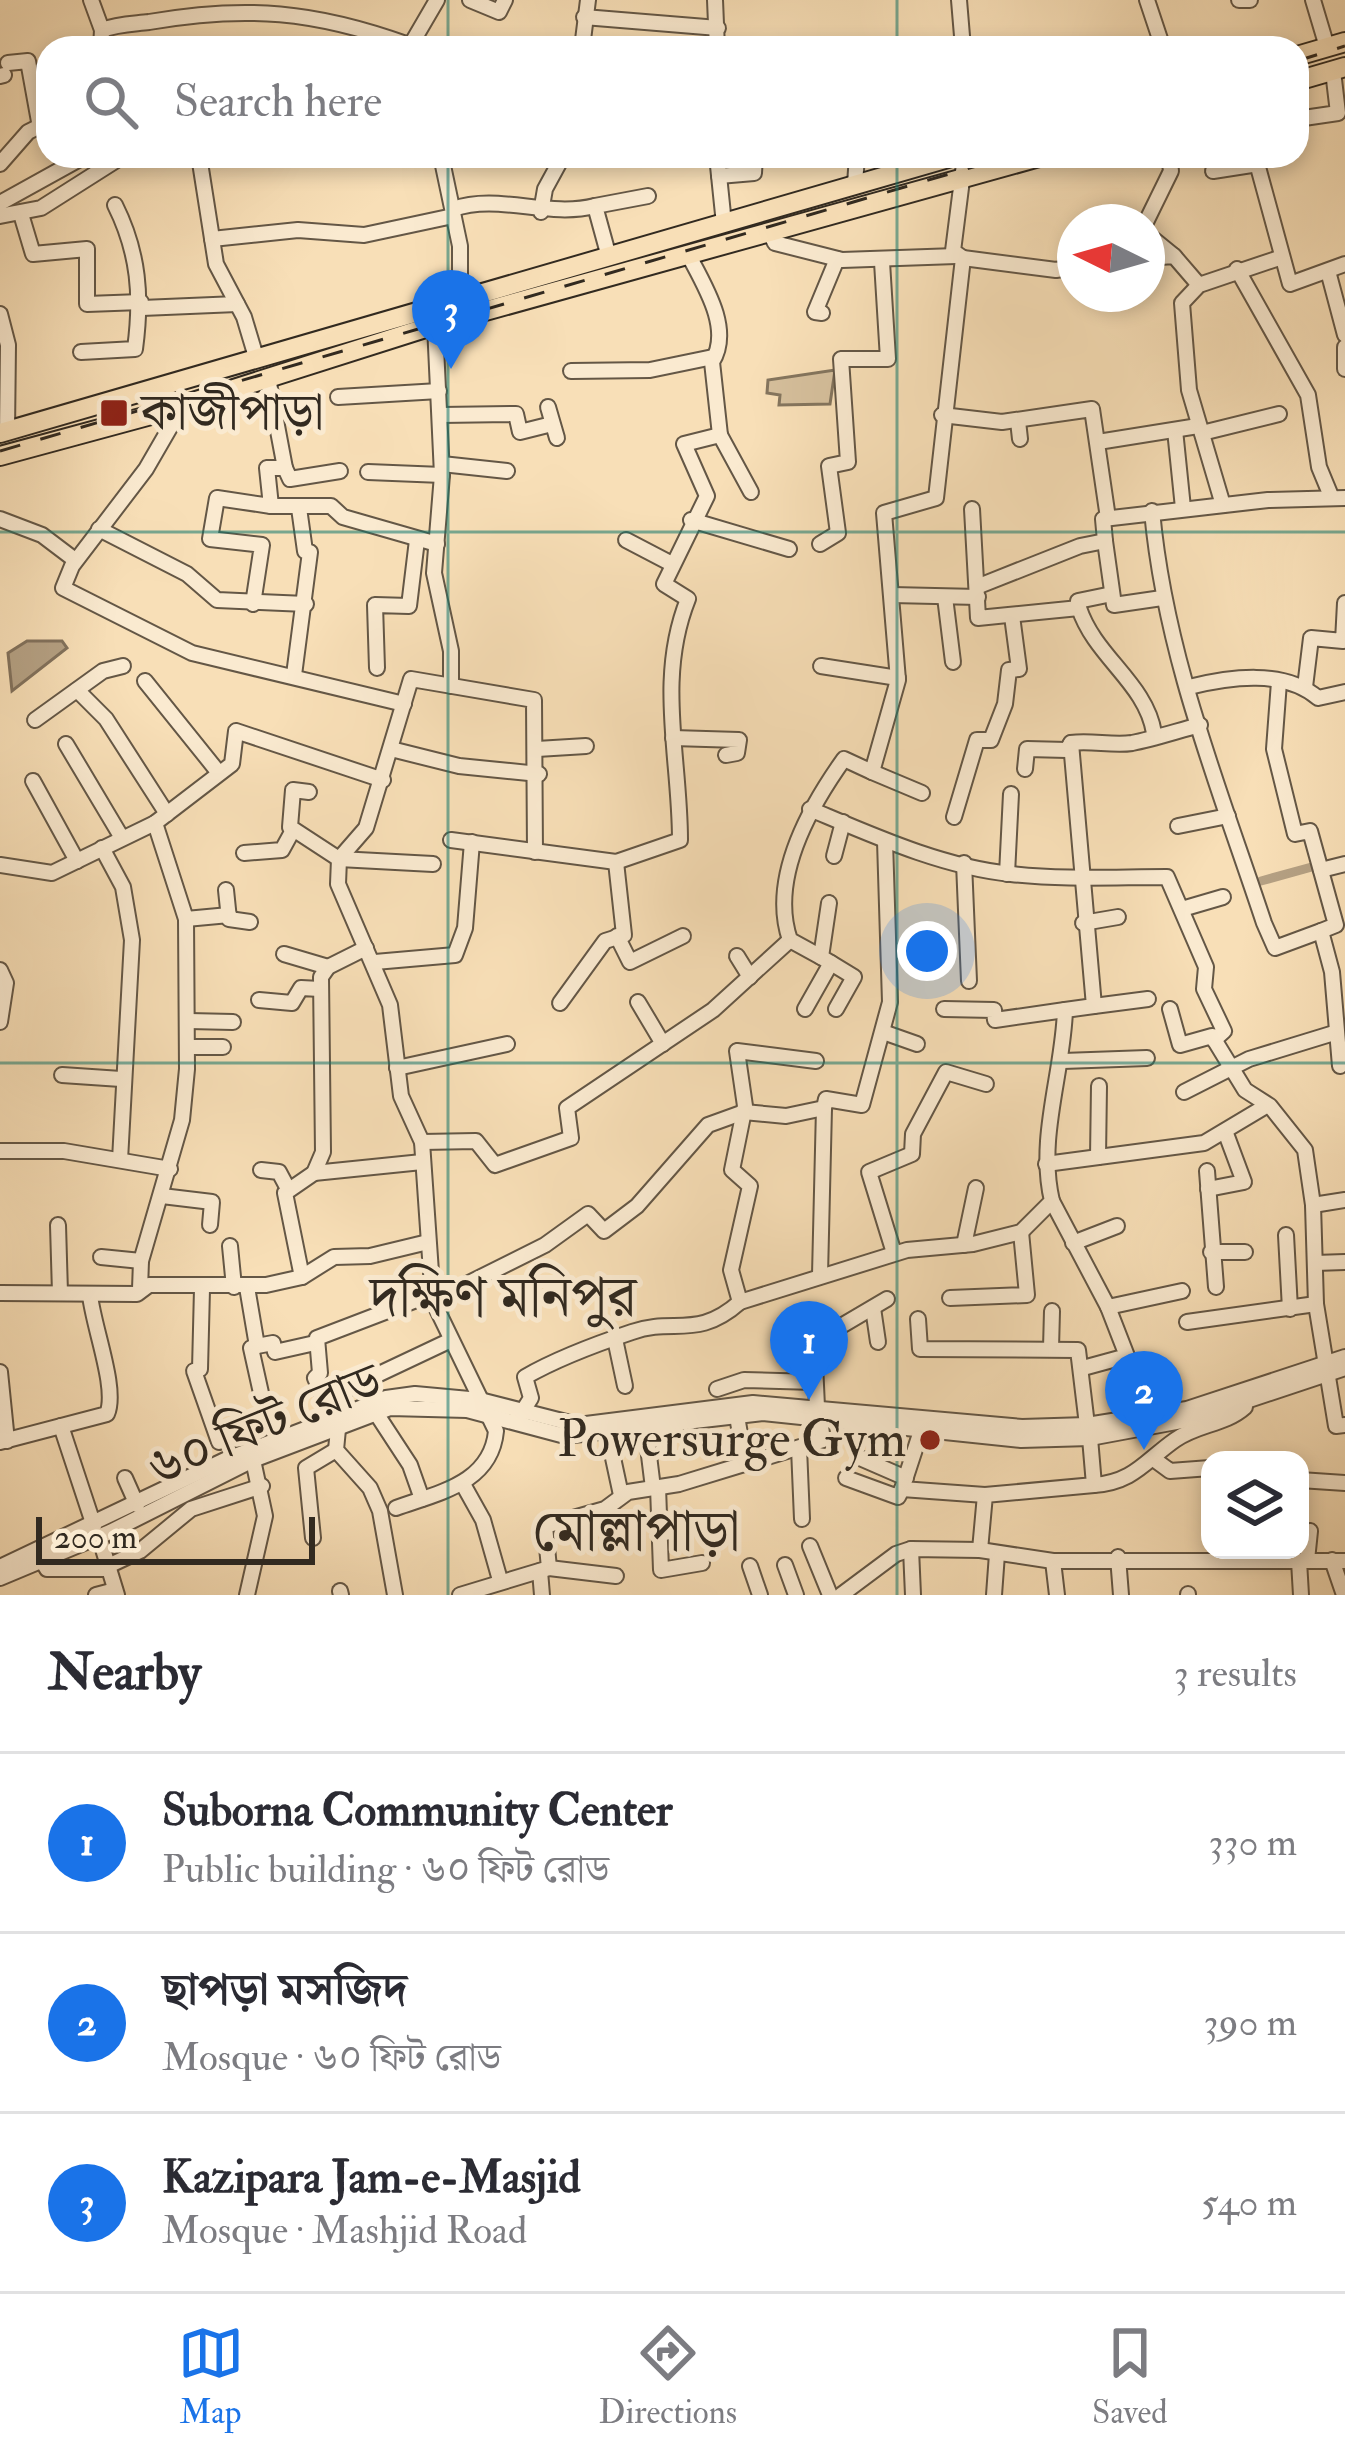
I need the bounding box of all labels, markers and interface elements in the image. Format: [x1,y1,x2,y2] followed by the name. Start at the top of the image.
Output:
[36,36,1309,168] search box
[78,69,144,135] icon: search
[174,74,382,130] text: Search here
[1057,204,1165,312] north arrow
[412,270,490,369] pin: 3
[139,381,324,445] place label: কাজীপাড়া
[98,397,130,429] marker: কাজীপাড়া
[897,921,957,981] your location
[368,1262,638,1334] district label: দক্ষিণ মনিপুর
[770,1301,848,1400] pin: 1
[138,1349,392,1501] street label: ৬০ ফিট রোড
[1105,1351,1183,1450] pin: 2
[557,1408,906,1472] place label: Powersurge Gym
[917,1427,943,1453] marker: Powersurge Gym
[1201,1451,1309,1559] map controls
[1201,1451,1309,1559] button: layers
[532,1496,740,1568] district label: মোল্লাপাড়া
[36,1511,315,1564] scale bar
[54,1517,137,1558] text: 200 m
[48,1641,201,1705] text: Nearby
[1174,1649,1297,1698] text: 3 results
[162,1783,673,1839] text: Suborna Community Center
[80,1818,94,1867] text: 1
[1209,1818,1297,1867] text: 330 m
[162,1845,609,1894] text: Public building · ৬০ ফিট রোড
[162,1962,407,2018] text: ছাপড়া মসজিদ
[77,1998,97,2047] text: 2
[1204,1998,1297,2047] text: 390 m
[162,2033,501,2082] text: Mosque · ৬০ ফিট রোড
[162,2150,581,2206] text: Kazipara Jam-e-Masjid
[80,2178,94,2227] text: 3
[1201,2178,1297,2227] text: 540 m
[162,2206,527,2255] text: Mosque · Mashjid Road
[178,2320,244,2433] tab: Map
[599,2320,737,2433] tab: Directions
[1092,2320,1167,2433] tab: Saved

